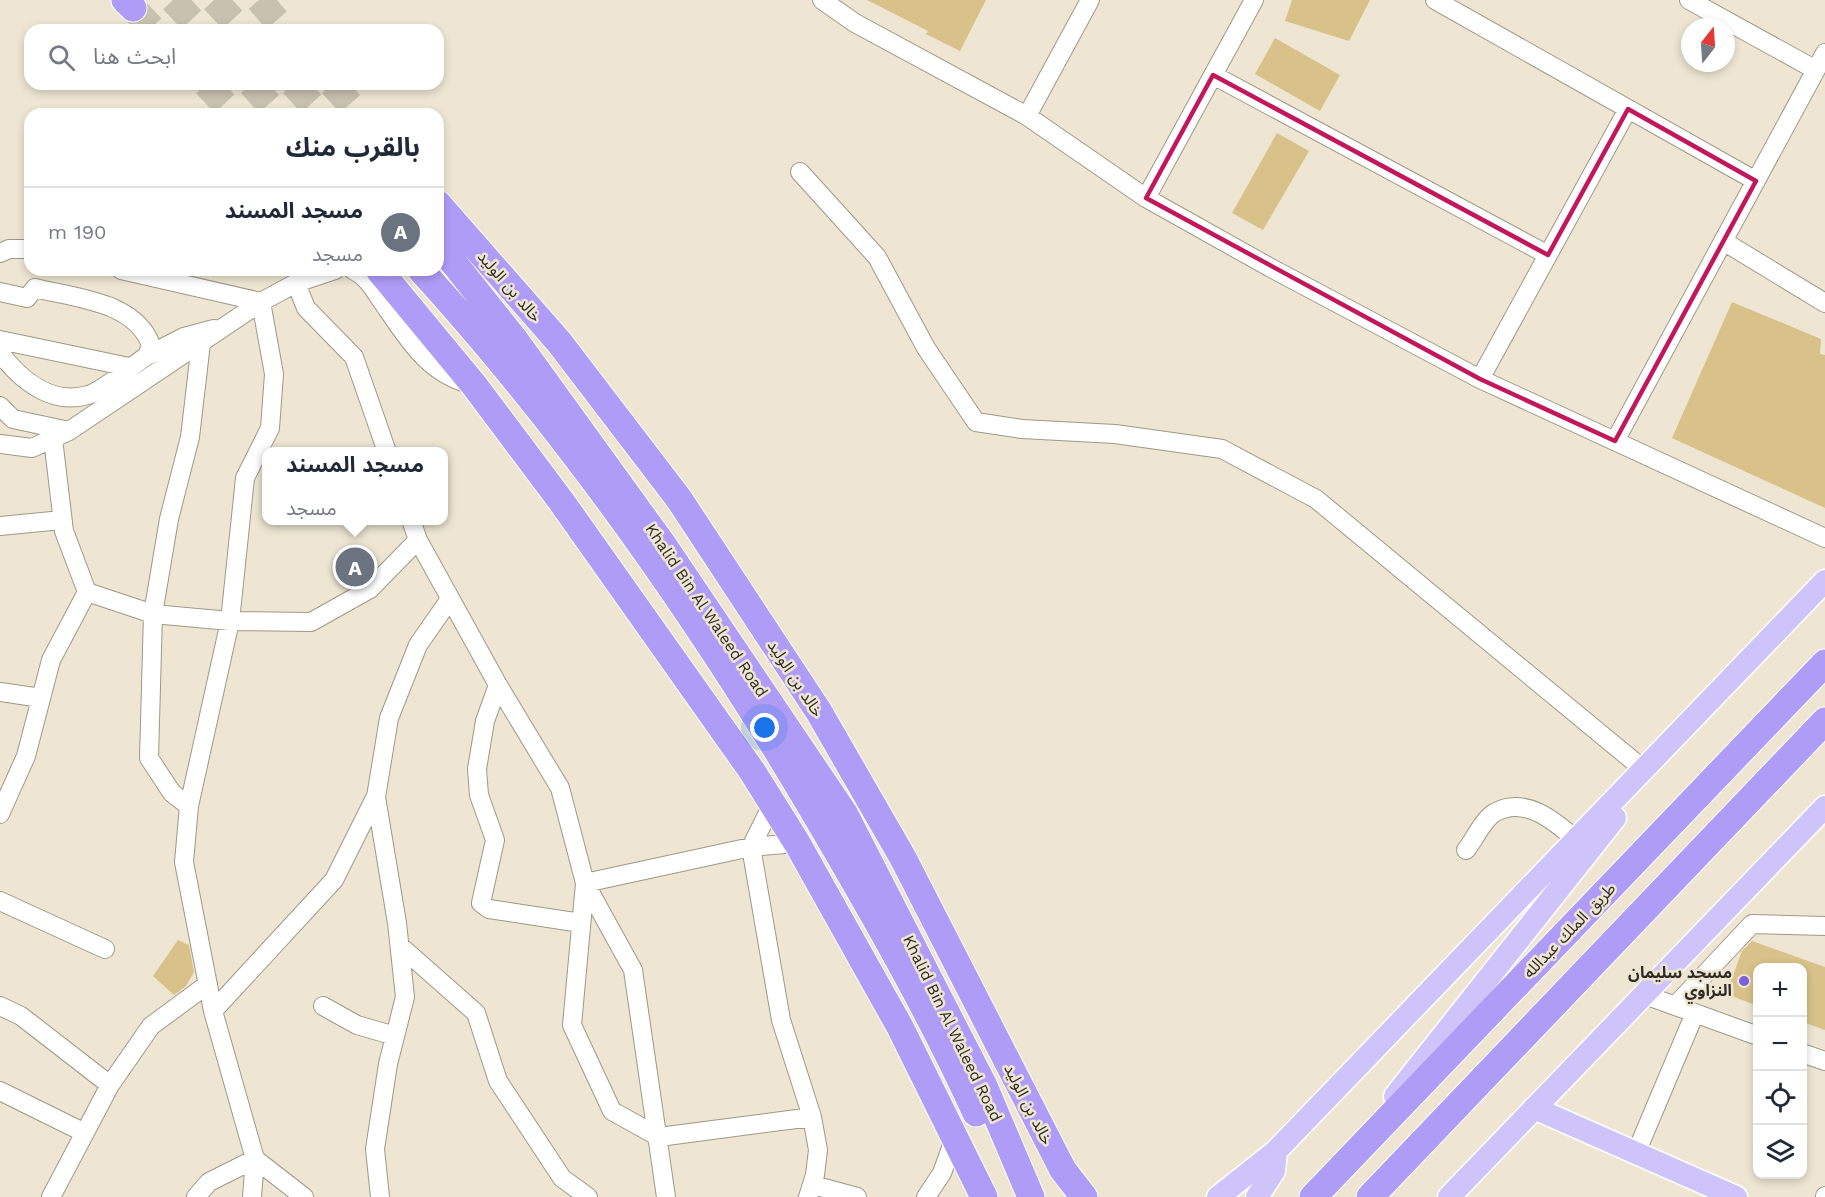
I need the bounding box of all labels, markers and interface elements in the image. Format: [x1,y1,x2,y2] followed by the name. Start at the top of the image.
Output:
[1681,18,1735,72] north arrow
[24,24,444,90] search box
[45,41,78,74] icon: search
[93,44,176,69] text: ابحث هنا
[286,132,420,162] text: بالقرب منك
[225,198,363,223] text: مسجد المسند
[48,220,106,244] text: 190 m
[394,220,407,244] text: A
[312,242,363,266] text: مسجد
[474,247,546,326] street label: خالد بن الوليد
[262,447,448,525] popup
[286,452,424,477] text: مسجد المسند
[286,496,337,520] text: مسجد
[641,520,772,701] street label: Khalid Bin Al Waleed Road
[336,544,374,590] pin: A
[764,636,827,720] street label: خالد بن الوليد
[750,713,779,742] your location
[1519,879,1620,982] street label: طريق الملك عبدالله
[899,932,1006,1125] street label: Khalid Bin Al Waleed Road
[1628,963,1732,1004] place label: مسجد سليمان النزاوي
[1753,963,1807,1179] map controls
[1753,963,1807,1017] button: +
[1737,974,1751,988] marker: مسجد سليمان النزاوي
[1753,1017,1807,1071] button: −
[1000,1061,1057,1148] street label: خالد بن الوليد
[1753,1071,1807,1125] button: locate
[1753,1125,1807,1179] button: layers

